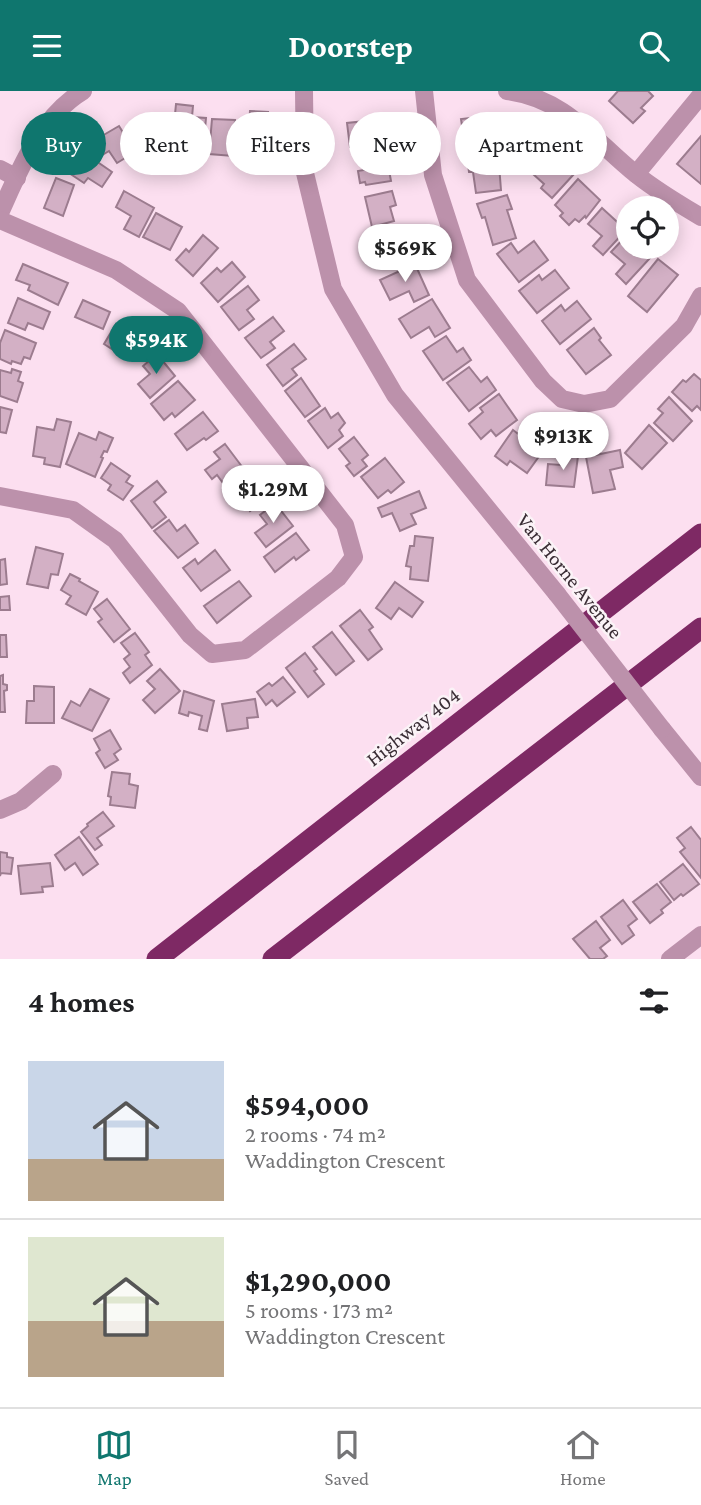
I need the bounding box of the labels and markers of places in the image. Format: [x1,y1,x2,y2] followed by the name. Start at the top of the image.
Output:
[356,225,454,284] pin: $569K
[107,317,205,376] pin: $594K
[514,413,612,472] pin: $913K
[216,465,330,525] pin: $1.29M

